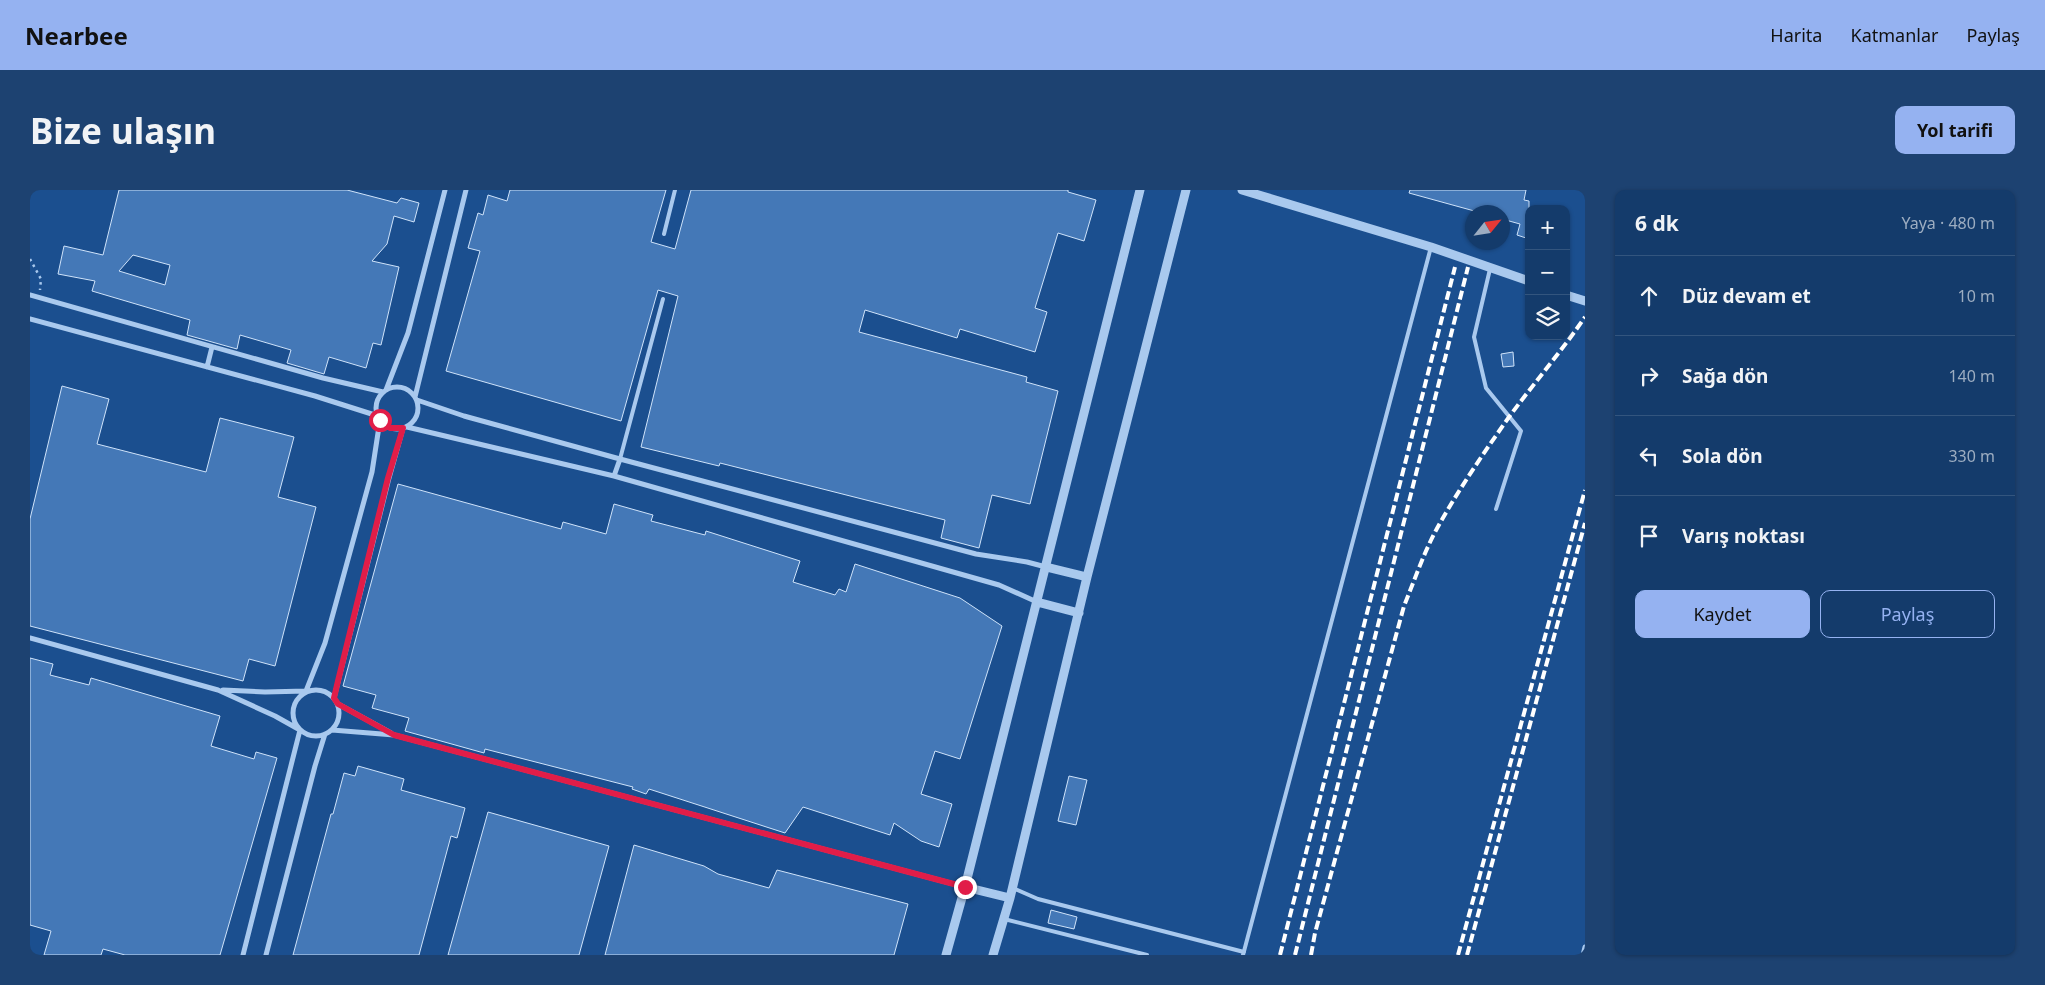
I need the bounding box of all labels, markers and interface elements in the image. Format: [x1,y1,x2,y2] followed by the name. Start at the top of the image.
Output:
[25,19,128,52] text: Nearbee
[1770,23,1822,47] text: Harita
[1850,23,1938,47] text: Katmanlar
[1966,23,2020,47] text: Paylaş
[1895,106,2015,154] button: Yol tarifi
[30,107,216,154] text: Bize ulaşın
[1465,205,1510,250] north arrow
[1525,205,1570,340] map controls
[1525,205,1570,250] button: +
[1635,209,1679,237] text: 6 dk
[1901,212,1995,234] text: Yaya · 480 m
[1525,250,1570,295] button: −
[1635,282,1663,310] icon: ahead
[1682,283,1811,309] text: Düz devam et
[1958,285,1995,307] text: 10 m
[1525,295,1570,340] button: layers
[1635,362,1663,390] icon: right
[1682,363,1768,389] text: Sağa dön
[1948,365,1995,387] text: 140 m
[369,409,392,432] route start
[1635,442,1663,470] icon: left
[1682,443,1763,469] text: Sola dön
[1948,445,1995,467] text: 330 m
[1635,522,1663,550] icon: arrive
[1682,523,1805,549] text: Varış noktası
[1635,590,1810,638] button: Kaydet
[1820,590,1995,638] button: Paylaş
[954,876,977,899] route end

